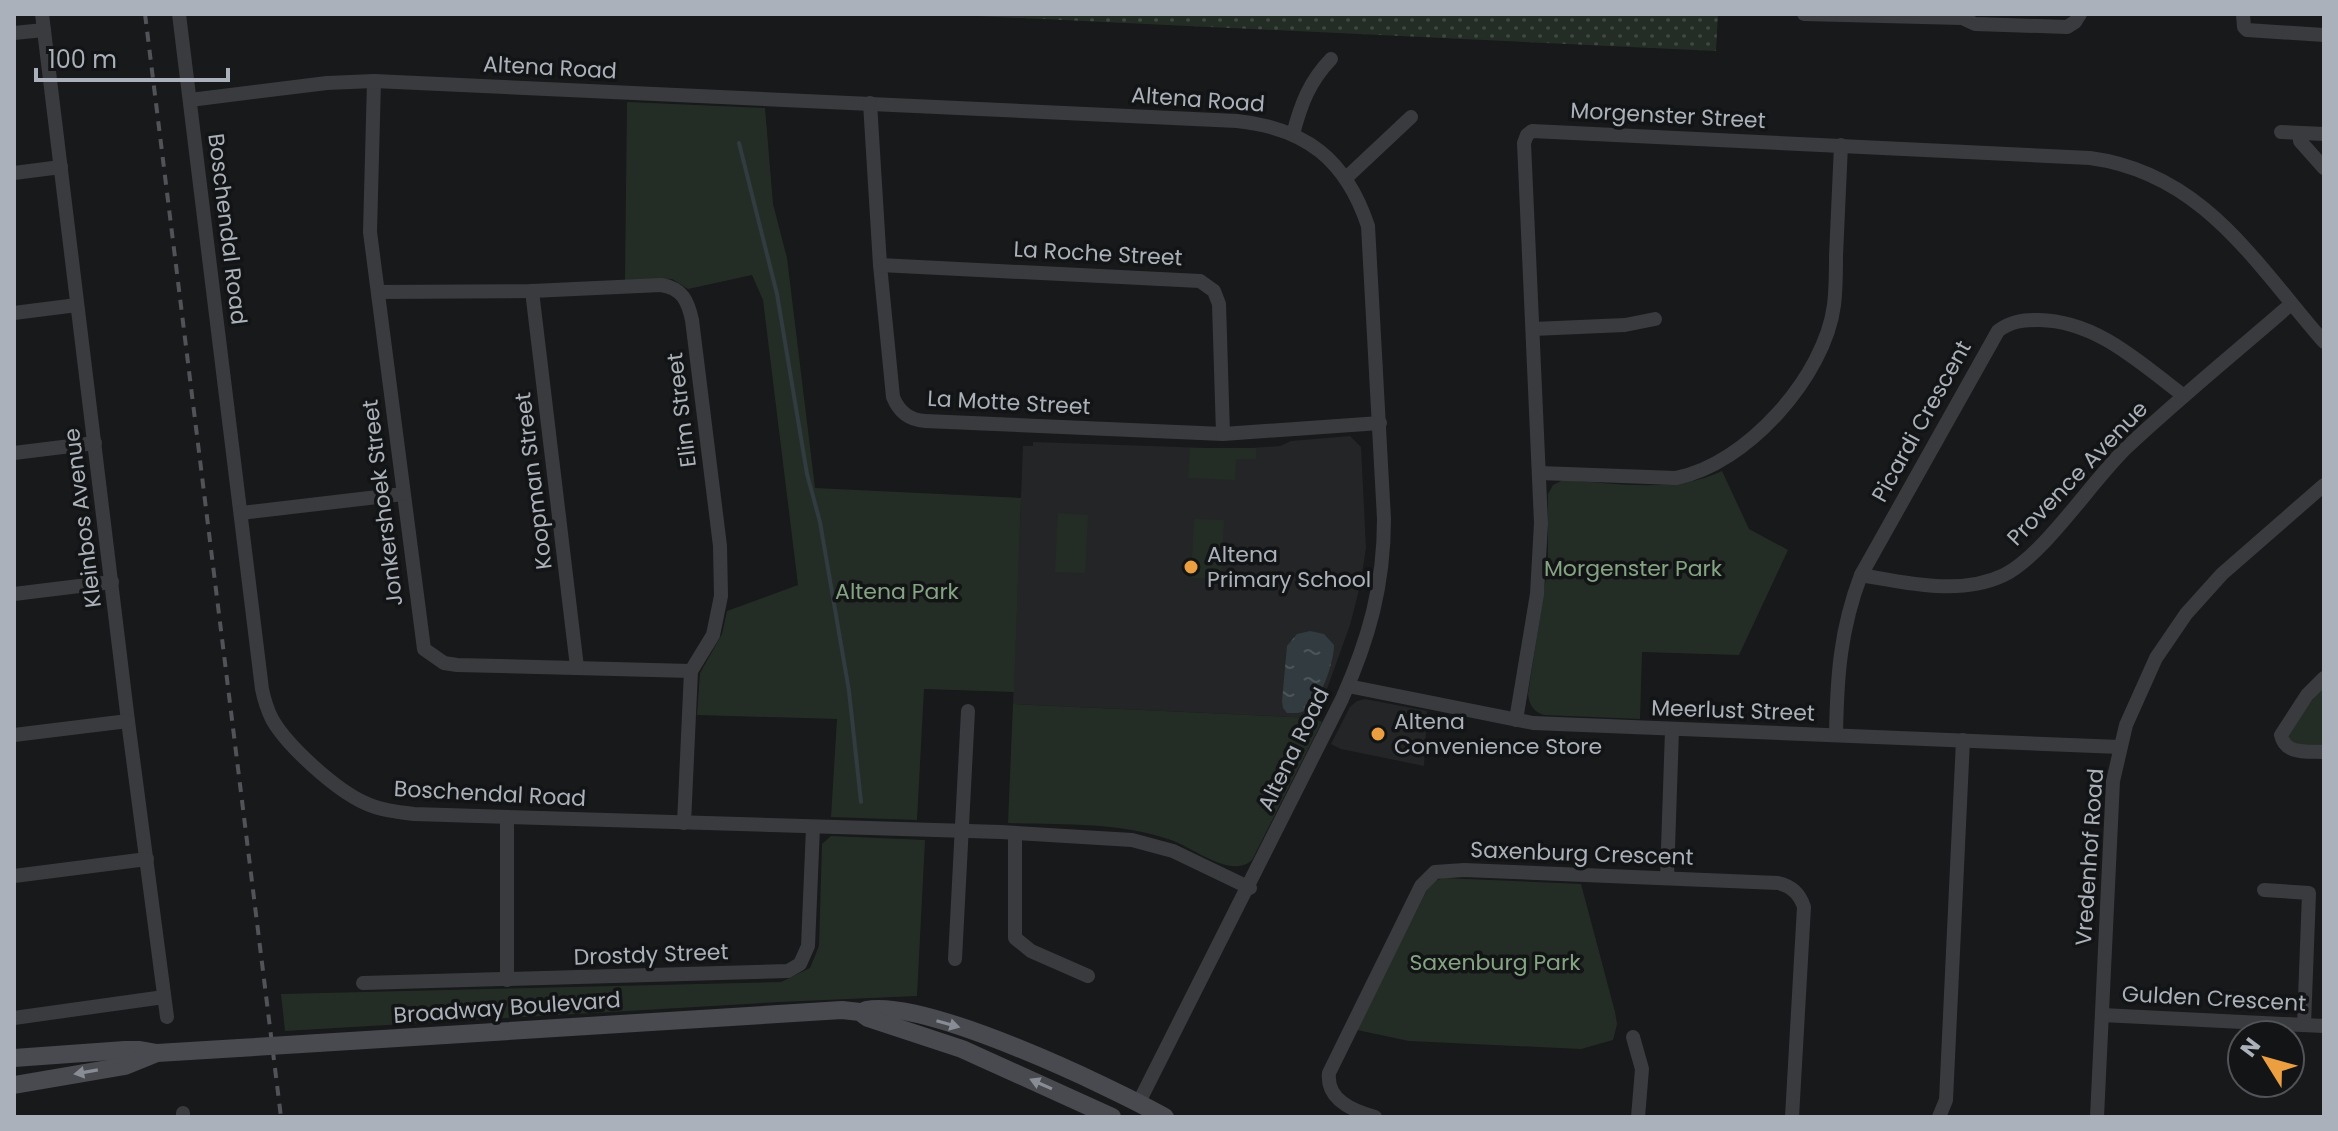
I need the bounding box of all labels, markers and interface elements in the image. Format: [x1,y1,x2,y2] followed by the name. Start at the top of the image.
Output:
[36,32,228,82] scale bar
[48,43,117,76] text: 100 m
[482,49,618,86] street label: Altena Road
[1130,79,1266,120] street label: Altena Road
[1570,95,1766,136] street label: Morgenster Street
[200,132,255,326] street label: Boschendal Road
[1013,234,1183,273] street label: La Roche Street
[1864,335,1979,508] street label: Picardi Crescent
[659,351,704,469] street label: Elim Street
[927,383,1091,422] street label: La Motte Street
[507,391,560,571] street label: Koopman Street
[2000,394,2155,553] street label: Provence Avenue
[354,398,411,608] street label: Jonkershoek Street
[56,426,109,609] street label: Kleinbos Avenue
[1207,539,1371,595] place label: Altena Primary School
[1544,553,1723,584] park label: Morgenster Park
[1182,558,1200,576] marker: Altena Primary School
[835,576,960,607] park label: Altena Park
[1250,682,1337,816] street label: Altena Road
[1651,692,1815,729] street label: Meerlust Street
[1394,706,1602,762] place label: Altena Convenience Store
[1369,725,1387,743] marker: Altena Convenience Store
[2068,767,2111,947] street label: Vredenhof Road
[393,773,587,814] street label: Boschendal Road
[1470,834,1694,873] street label: Saxenburg Crescent
[573,936,729,973] street label: Drostdy Street
[1409,947,1581,978] park label: Saxenburg Park
[2121,978,2307,1019] street label: Gulden Crescent
[392,984,622,1031] street label: Broadway Boulevard
[936,1018,961,1030] one-way arrow
[2226,1019,2306,1099] north arrow
[2233,1031,2268,1063] text: N
[73,1067,98,1079] one-way arrow
[1029,1077,1053,1090] one-way arrow

